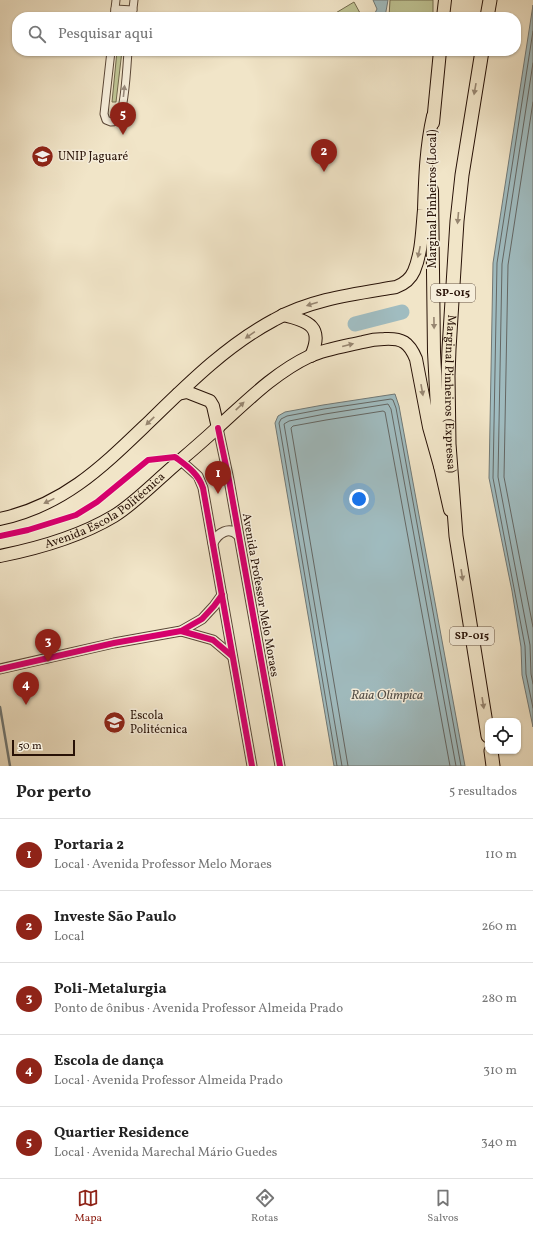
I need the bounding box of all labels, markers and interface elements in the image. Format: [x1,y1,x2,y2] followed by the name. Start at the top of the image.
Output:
[12,12,521,56] search box
[26,23,48,45] icon: search
[58,24,153,45] text: Pesquisar aqui
[472,83,478,96] one-way arrow
[121,85,127,97] one-way arrow
[110,102,136,135] pin: 5
[425,129,441,269] street label: Marginal Pinheiros (Local)
[311,139,337,172] pin: 2
[30,144,56,170] school or university icon: UNIP Jaguaré
[58,149,128,165] place label: UNIP Jaguaré
[454,212,461,224] one-way arrow
[415,245,421,258] one-way arrow
[431,284,475,302] road number: SP-015
[306,301,318,307] one-way arrow
[440,314,459,474] street label: Marginal Pinheiros (Expressa)
[431,317,437,330] one-way arrow
[244,331,255,339] one-way arrow
[342,342,354,348] one-way arrow
[419,384,425,396] one-way arrow
[235,402,245,411] one-way arrow
[145,416,155,425] one-way arrow
[205,461,231,494] pin: 1
[43,469,169,553] street label: Avenida Escola Politécnica
[349,489,369,509] your location
[43,498,54,504] one-way arrow
[238,512,282,678] street label: Avenida Professor Melo Moraes
[459,569,465,581] one-way arrow
[450,627,494,645] road number: SP-015
[35,629,61,662] pin: 3
[13,672,39,705] pin: 4
[351,687,423,705] water label: Raia Olímpica
[480,697,486,709] one-way arrow
[130,708,187,738] place label: Escola Politécnica
[102,710,128,736] school or university icon: Escola Politécnica
[485,718,521,754] map controls
[485,718,521,754] button: locate
[12,738,75,757] scale bar
[18,739,42,754] text: 50 m
[16,781,91,804] text: Por perto
[449,783,517,801] text: 5 resultados
[54,835,124,856] text: Portaria 2
[26,846,32,864] text: 1
[485,846,517,864] text: 110 m
[54,856,272,874] text: Local · Avenida Professor Melo Moraes
[54,907,176,928] text: Investe São Paulo
[26,918,32,936] text: 2
[482,918,517,936] text: 260 m
[54,928,84,946] text: Local
[54,979,167,1000] text: Poli-Metalurgia
[26,990,32,1008] text: 3
[481,990,517,1008] text: 280 m
[54,1000,343,1018] text: Ponto de ônibus · Avenida Professor Almeida Prado
[54,1051,164,1072] text: Escola de dança
[25,1062,33,1080] text: 4
[483,1062,517,1080] text: 310 m
[54,1072,283,1090] text: Local · Avenida Professor Almeida Prado
[54,1123,189,1144] text: Quartier Residence
[26,1134,32,1152] text: 5
[481,1134,517,1152] text: 340 m
[54,1144,277,1162] text: Local · Avenida Marechal Mário Guedes
[75,1187,102,1226] tab: Mapa
[251,1187,278,1226] tab: Rotas
[427,1187,458,1226] tab: Salvos

